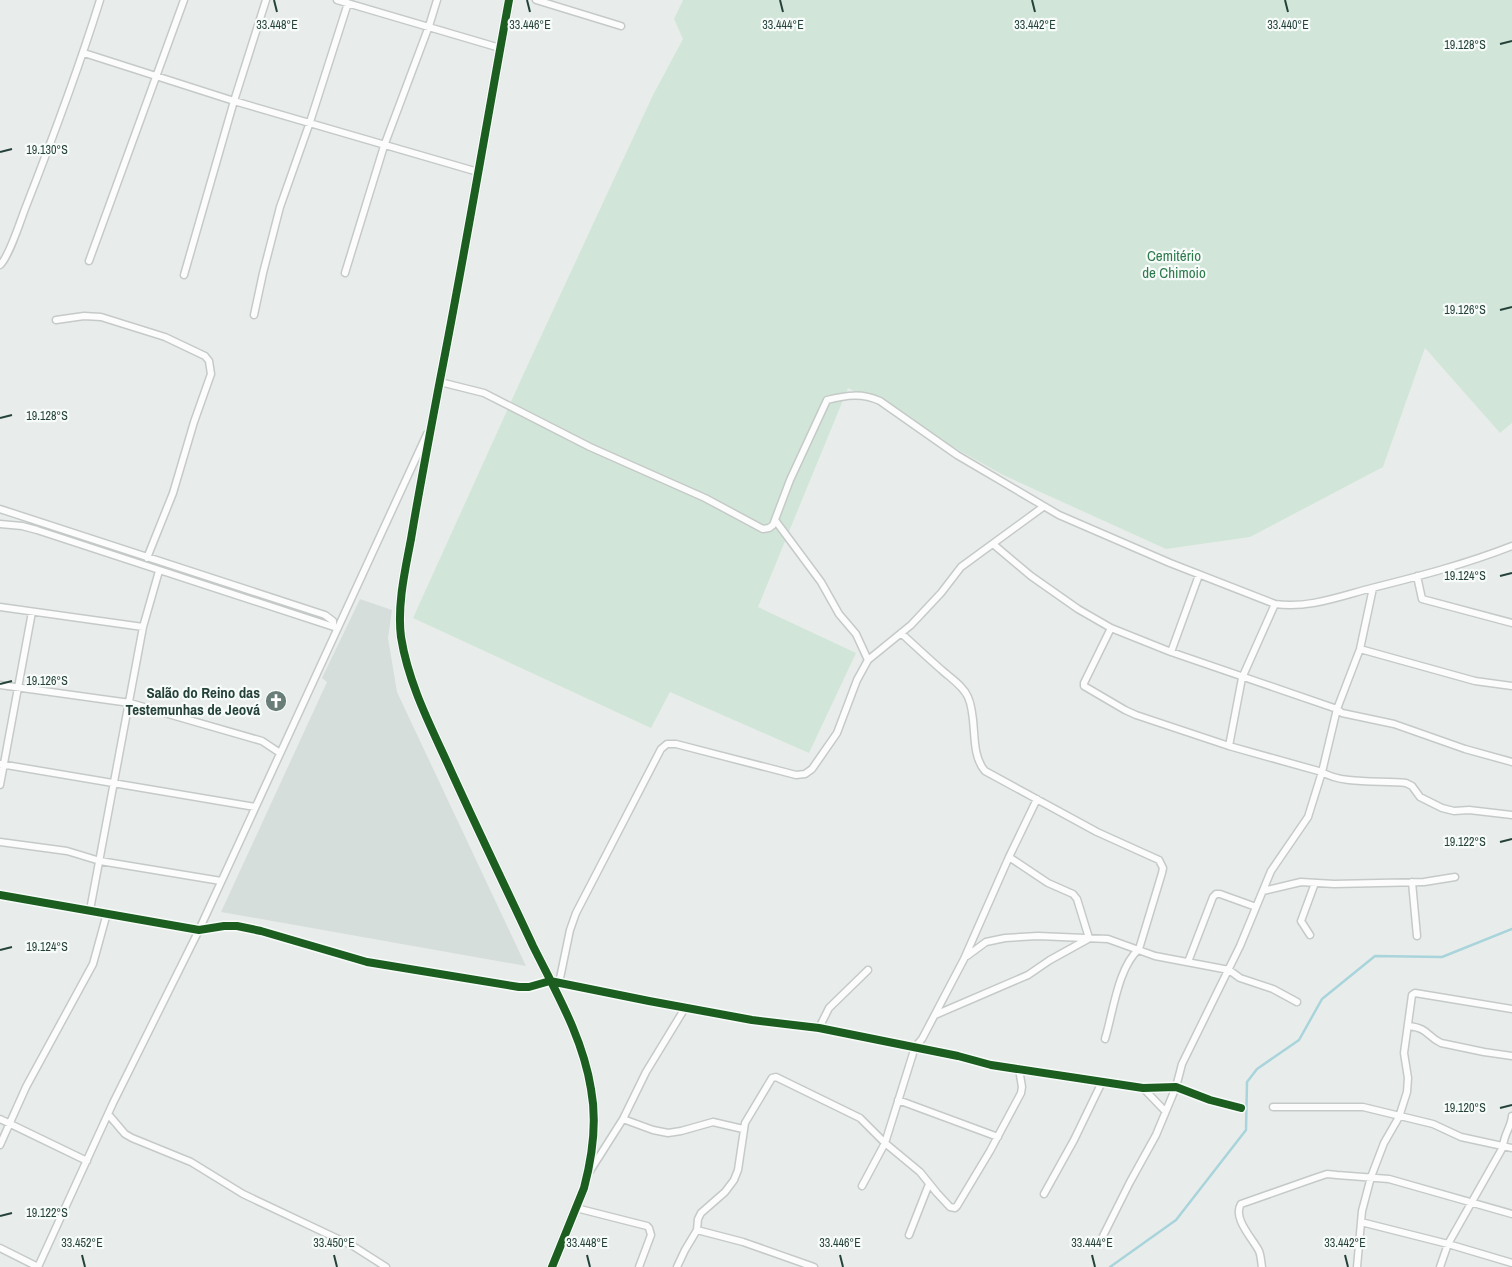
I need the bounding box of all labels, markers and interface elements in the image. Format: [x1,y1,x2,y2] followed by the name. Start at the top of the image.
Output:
[256,17,298,33] text: 33.448°E
[509,17,551,33] text: 33.446°E
[762,17,804,33] text: 33.444°E
[1014,17,1056,33] text: 33.442°E
[1267,17,1309,33] text: 33.440°E
[1444,37,1486,53] text: 19.128°S
[26,142,68,158] text: 19.130°S
[1142,245,1206,283] park label: Cemitério de Chimoio
[1444,302,1486,318] text: 19.126°S
[26,408,68,424] text: 19.128°S
[1444,568,1486,584] text: 19.124°S
[26,673,68,689] text: 19.126°S
[126,682,260,720] place label: Salão do Reino das Testemunhas de Jeová
[264,689,288,713] church icon: Salão do Reino das Testemunhas de Jeová
[1444,834,1486,850] text: 19.122°S
[26,939,68,955] text: 19.124°S
[1444,1100,1486,1116] text: 19.120°S
[26,1205,68,1221] text: 19.122°S
[61,1235,103,1251] text: 33.452°E
[313,1235,355,1251] text: 33.450°E
[566,1235,608,1251] text: 33.448°E
[819,1235,861,1251] text: 33.446°E
[1071,1235,1113,1251] text: 33.444°E
[1324,1235,1366,1251] text: 33.442°E

